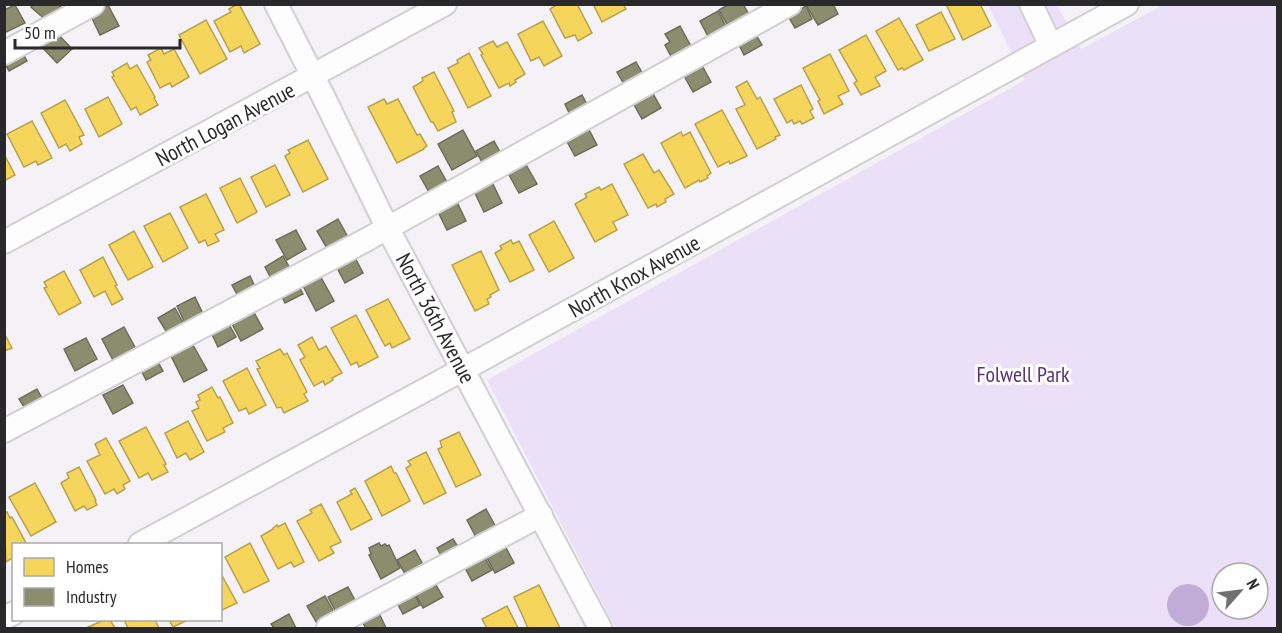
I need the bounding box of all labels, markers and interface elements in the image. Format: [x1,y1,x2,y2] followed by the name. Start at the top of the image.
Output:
[15,12,180,50] scale bar
[24,21,56,44] text: 50 m
[151,76,299,172] street label: North Logan Avenue
[564,228,704,324] street label: North Knox Avenue
[390,248,482,388] street label: North 36th Avenue
[976,360,1070,388] park label: Folwell Park
[12,543,222,621] legend
[66,555,109,578] text: Homes
[1210,561,1270,621] north arrow
[1242,575,1264,592] text: N
[66,585,117,608] text: Industry

